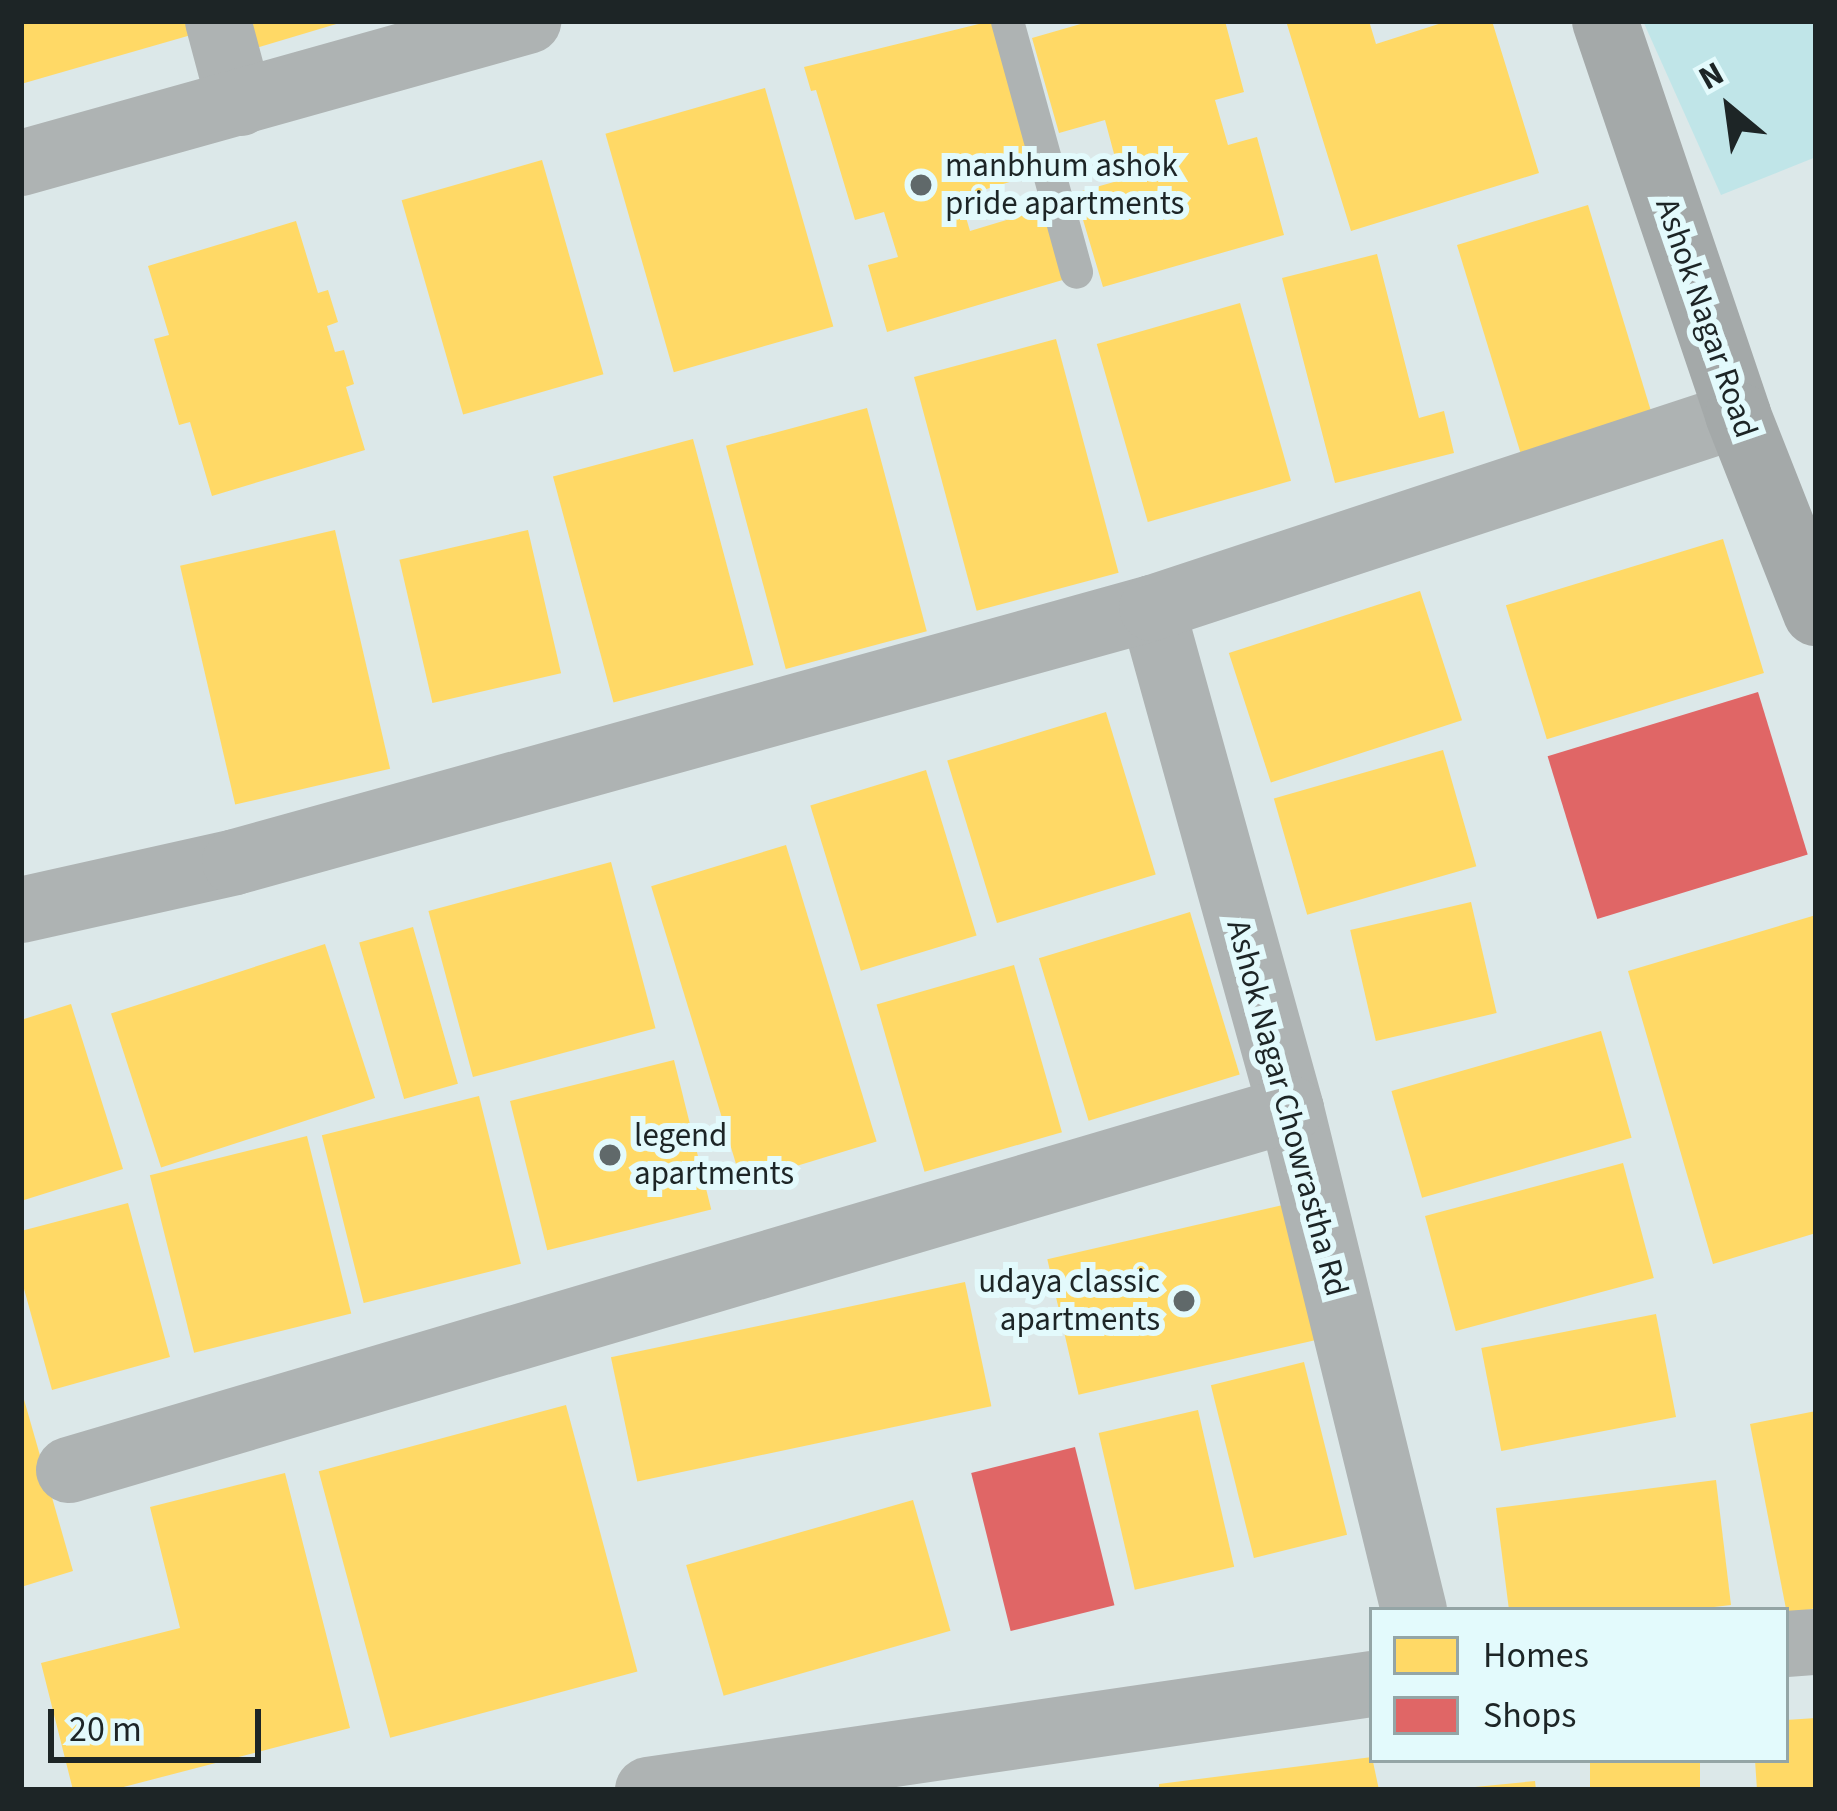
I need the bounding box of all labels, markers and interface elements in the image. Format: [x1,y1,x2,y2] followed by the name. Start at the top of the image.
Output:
[1669,48,1789,168] north arrow
[1690,50,1732,102] text: N
[945,146,1184,224] place label: manbhum ashok pride apartments
[908,172,934,198] marker: manbhum ashok pride apartments
[1646,193,1766,443] street label: Ashok Nagar Road
[1218,916,1356,1300] street label: Ashok Nagar Chowrastha Rd
[634,1116,794,1194] place label: legend apartments
[597,1142,623,1168] marker: legend apartments
[978,1262,1160,1340] place label: udaya classic apartments
[1171,1288,1197,1314] marker: udaya classic apartments
[1369,1607,1789,1763] legend
[1483,1630,1589,1681] text: Homes
[54,1685,267,1759] scale bar
[1483,1690,1576,1741] text: Shops
[69,1704,142,1755] text: 20 m

